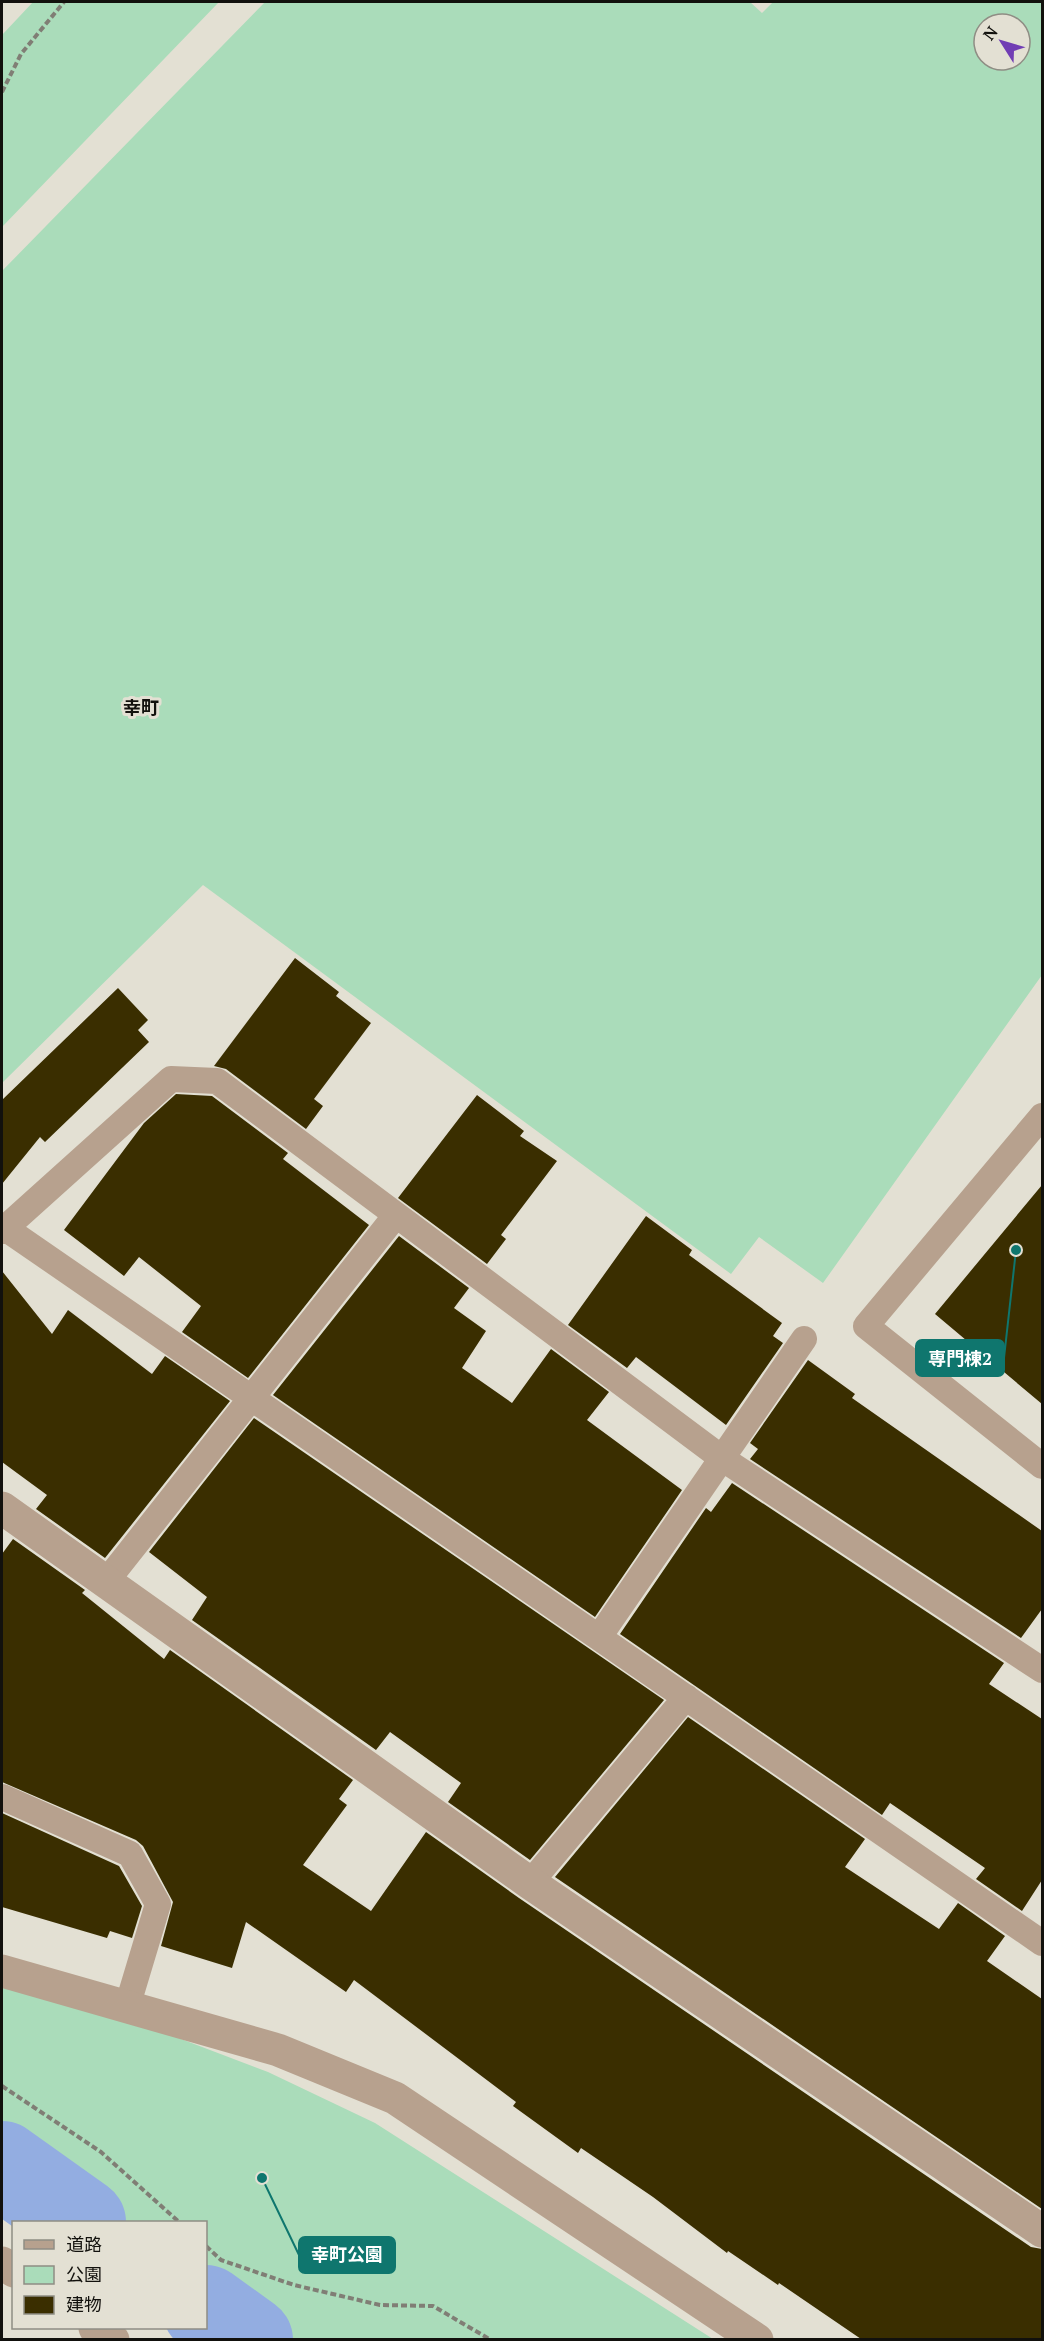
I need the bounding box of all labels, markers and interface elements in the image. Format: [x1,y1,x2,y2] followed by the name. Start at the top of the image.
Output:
[972,12,1032,72] north arrow
[978,22,1002,44] text: N
[123,695,159,719] district label: 幸町
[916,1340,1004,1376] callout: 専門棟2
[928,1346,992,1370] text: 専門棟2
[12,2221,207,2329] legend
[66,2232,102,2256] text: 道路
[299,2237,395,2273] callout: 幸町公園
[311,2242,383,2266] text: 幸町公園
[66,2262,102,2286] text: 公園
[66,2292,102,2316] text: 建物

